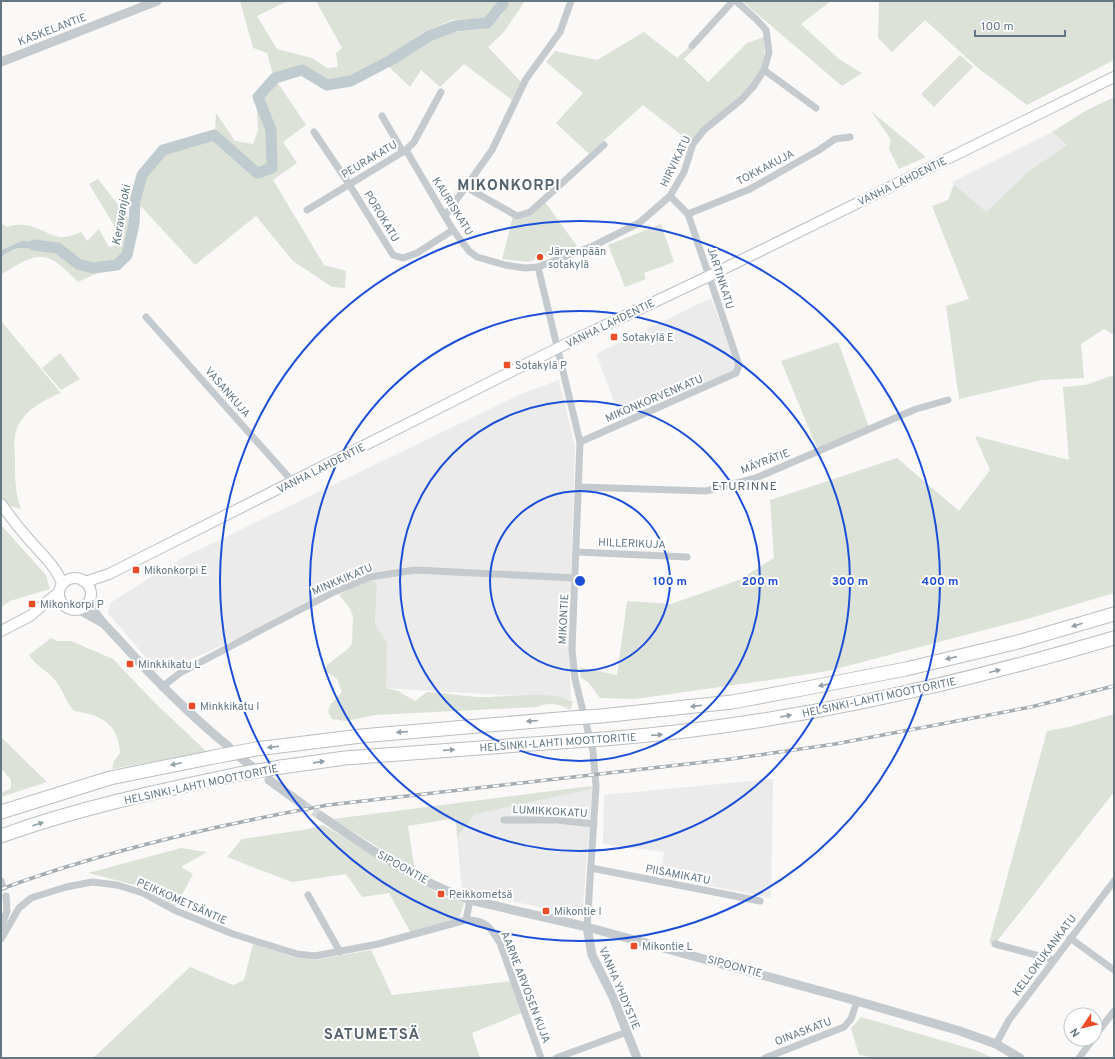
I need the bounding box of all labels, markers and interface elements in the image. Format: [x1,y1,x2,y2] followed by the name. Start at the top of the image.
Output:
[16,10,89,49] street label: KASKELANTIE
[975,12,1065,38] scale bar
[981,19,1014,35] text: 100 m
[657,133,694,189] street label: HIRVIKATU
[339,138,400,182] street label: PEURAKATU
[734,147,797,189] street label: TOKKAKUJA
[856,154,949,210] street label: VANHA LAHDENTIE
[429,175,476,238] street label: KAURISKATU
[457,177,561,196] district label: MIKONKORPI
[109,183,135,247] water label: Keravanjoki
[360,188,402,245] street label: POROKATU
[548,245,606,272] place label: Järvenpään sotakylä
[703,245,737,311] street label: JARTINKATU
[535,252,545,262] marker: Järvenpään sotakylä
[564,296,657,352] street label: VANHA LAHDENTIE
[622,331,674,345] place label: Sotakylä E
[609,332,619,342] marker: Sotakylä E
[515,359,567,373] place label: Sotakylä P
[502,360,512,370] marker: Sotakylä P
[202,365,253,421] street label: VASANKUJA
[603,372,705,426] street label: MIKONKORVENKATU
[275,441,368,497] street label: VANHA LAHDENTIE
[739,445,792,478] street label: MÄYRÄTIE
[712,479,778,495] district label: ETURINNE
[598,536,666,552] street label: HILLERIKUJA
[310,561,375,599] street label: MINKKIKATU
[144,564,207,578] place label: Mikonkorpi E
[131,565,141,575] marker: Mikonkorpi E
[573,574,587,588] centre of rings
[653,574,687,590] text: 100 m
[742,574,778,590] text: 200 m
[832,574,868,590] text: 300 m
[921,574,959,590] text: 400 m
[556,593,572,645] street label: MIKONTIE
[40,598,104,612] place label: Mikonkorpi P
[27,599,37,609] marker: Mikonkorpi P
[1070,622,1082,628] one-way arrow
[945,655,957,661] one-way arrow
[138,658,200,672] place label: Minkkikatu L
[125,659,135,669] marker: Minkkikatu L
[989,668,1001,674] one-way arrow
[801,675,958,721] street label: HELSINKI-LAHTI MOOTTORITIE
[818,682,830,688] one-way arrow
[200,700,259,714] place label: Minkkikatu I
[187,701,197,711] marker: Minkkikatu I
[690,703,702,710] one-way arrow
[780,713,792,719] one-way arrow
[526,718,538,725] one-way arrow
[396,729,408,736] one-way arrow
[479,731,637,755] street label: HELSINKI-LAHTI MOOTTORITIE
[651,731,663,738] one-way arrow
[267,743,279,750] one-way arrow
[443,747,455,754] one-way arrow
[313,759,325,765] one-way arrow
[123,762,280,808] street label: HELSINKI-LAHTI MOOTTORITIE
[169,762,182,768] one-way arrow
[512,803,588,821] street label: LUMIKKOKATU
[33,821,45,827] one-way arrow
[374,848,431,888] street label: SIPOONTIE
[644,862,711,888] street label: PIISAMIKATU
[134,875,229,928] street label: PEIKKOMETSÄNTIE
[449,888,513,902] place label: Peikkometsä
[436,889,446,899] marker: Peikkometsä
[554,905,602,919] place label: Mikontie I
[541,906,551,916] marker: Mikontie I
[1010,912,1080,999] street label: KELLOKUKANKATU
[497,929,553,1045] street label: AARNE ARVOSEN KUJA
[642,940,693,954] place label: Mikontie L
[629,941,639,951] marker: Mikontie L
[595,945,643,1032] street label: VANHA YHDYSTIE
[706,953,764,981] street label: SIPOONTIE
[1063,1007,1103,1047] north arrow
[773,1015,834,1049] street label: OINASKATU
[324,1025,420,1045] district label: SATUMETSÄ
[1068,1025,1084,1039] text: N

